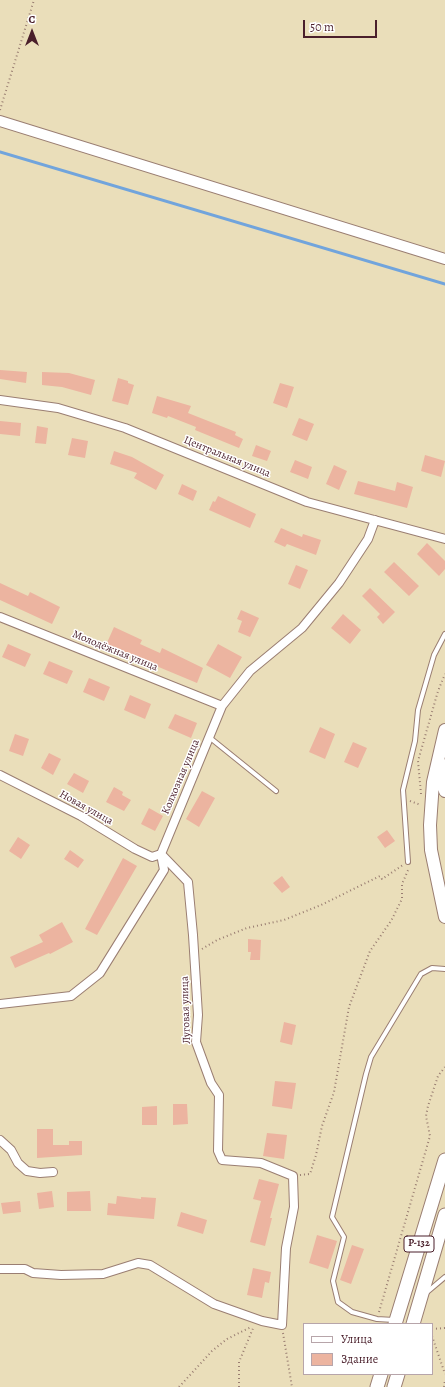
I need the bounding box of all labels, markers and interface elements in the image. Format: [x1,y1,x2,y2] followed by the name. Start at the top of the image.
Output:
[12,12,52,52] north arrow
[29,12,35,27] text: С
[305,12,379,38] scale bar
[310,19,334,35] text: 50 m
[182,434,272,480] street label: Центральная улица
[70,628,160,674] street label: Молодёжная улица
[159,737,203,817] street label: Колхозная улица
[57,788,115,828] street label: Новая улица
[178,976,194,1044] street label: Луговая улица
[404,1236,434,1252] road number: Р-132
[303,1323,433,1375] legend
[341,1331,372,1347] text: Улица
[341,1351,378,1367] text: Здание

